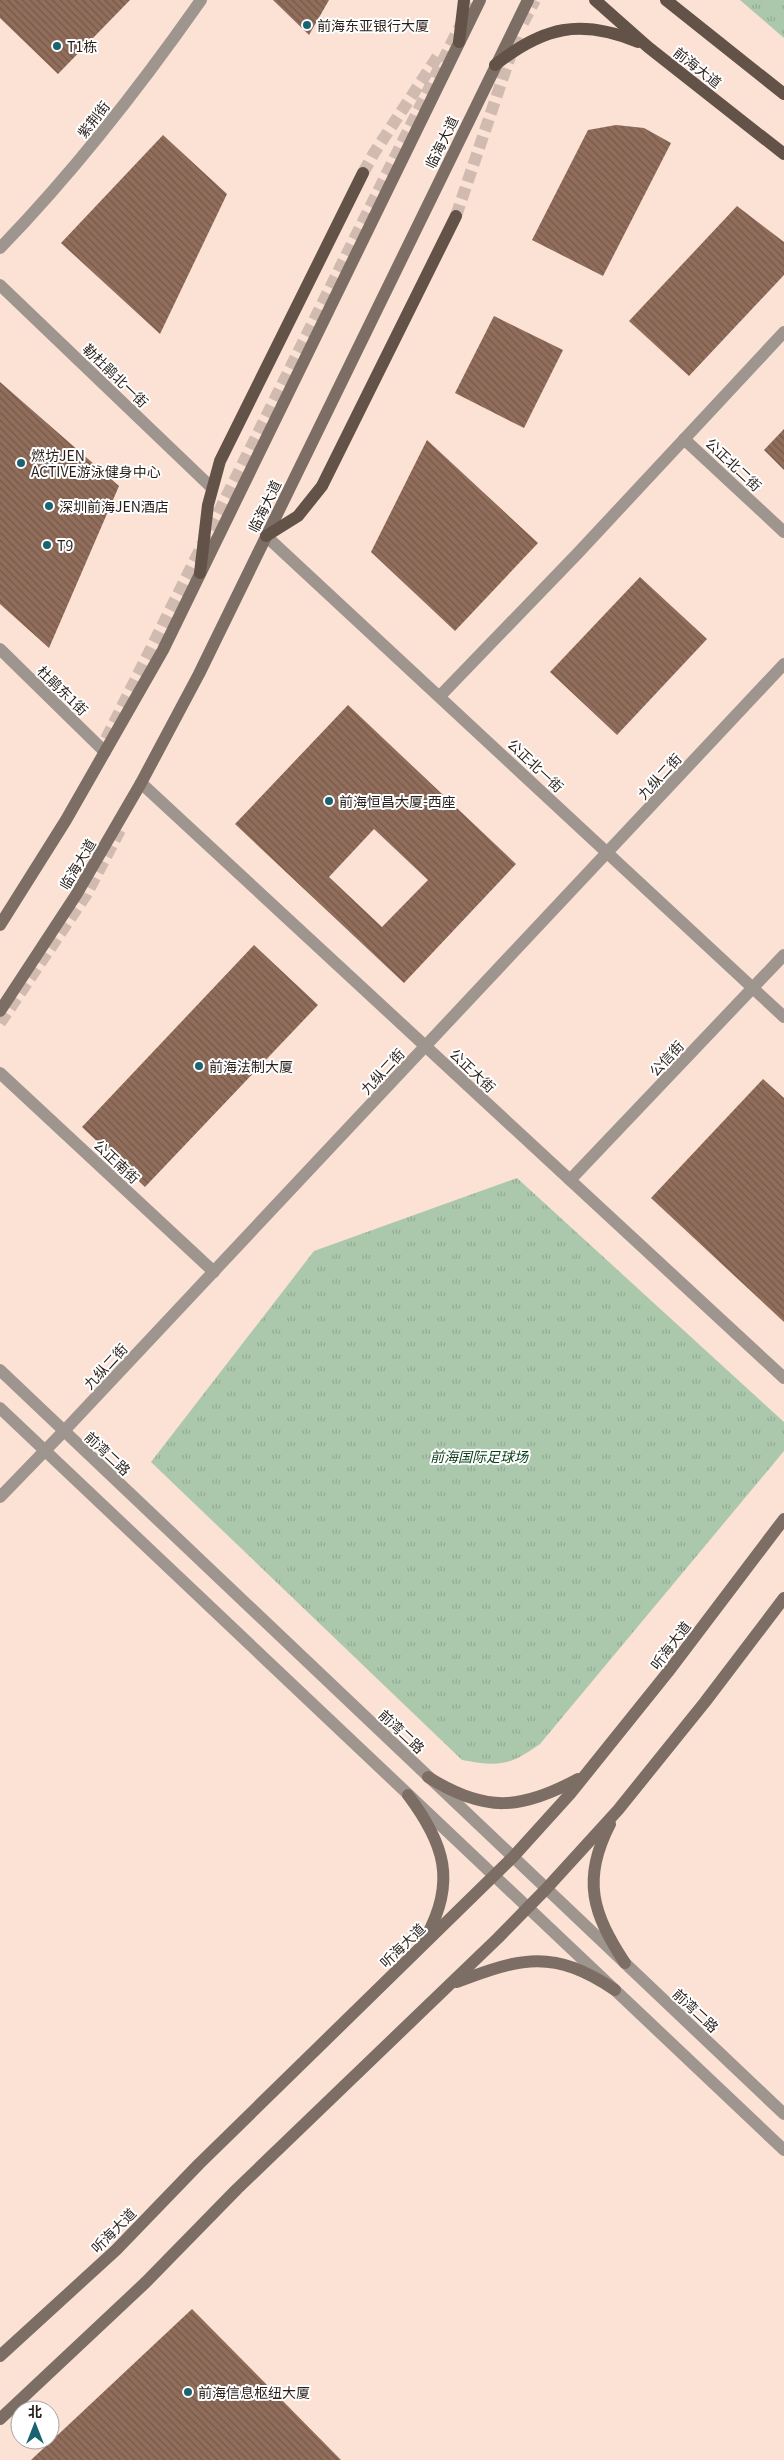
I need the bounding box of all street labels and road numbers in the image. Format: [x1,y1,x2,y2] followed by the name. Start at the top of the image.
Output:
[670,42,726,92] street label: 前海大道
[72,96,114,142] street label: 紫荆街
[420,112,462,172] street label: 临海大道
[79,339,153,411] street label: 勒杜鹃北一街
[702,433,766,495] street label: 公正北二街
[243,476,285,536] street label: 临海大道
[33,661,93,719] street label: 杜鹃东1街
[504,734,568,796] street label: 公正北一街
[633,749,685,803] street label: 九纵二街
[54,835,100,893] street label: 临海大道
[644,1036,688,1080] street label: 公信街
[356,1044,408,1098] street label: 九纵二街
[446,1044,500,1096] street label: 公正大街
[90,1135,144,1187] street label: 公正南街
[79,1339,131,1393] street label: 九纵二街
[81,1427,135,1479] street label: 前湾二路
[645,1617,695,1673] street label: 听海大道
[375,1705,429,1757] street label: 前湾二路
[375,1918,429,1972] street label: 听海大道
[669,1984,723,2036] street label: 前湾二路
[86,2203,140,2257] street label: 听海大道

